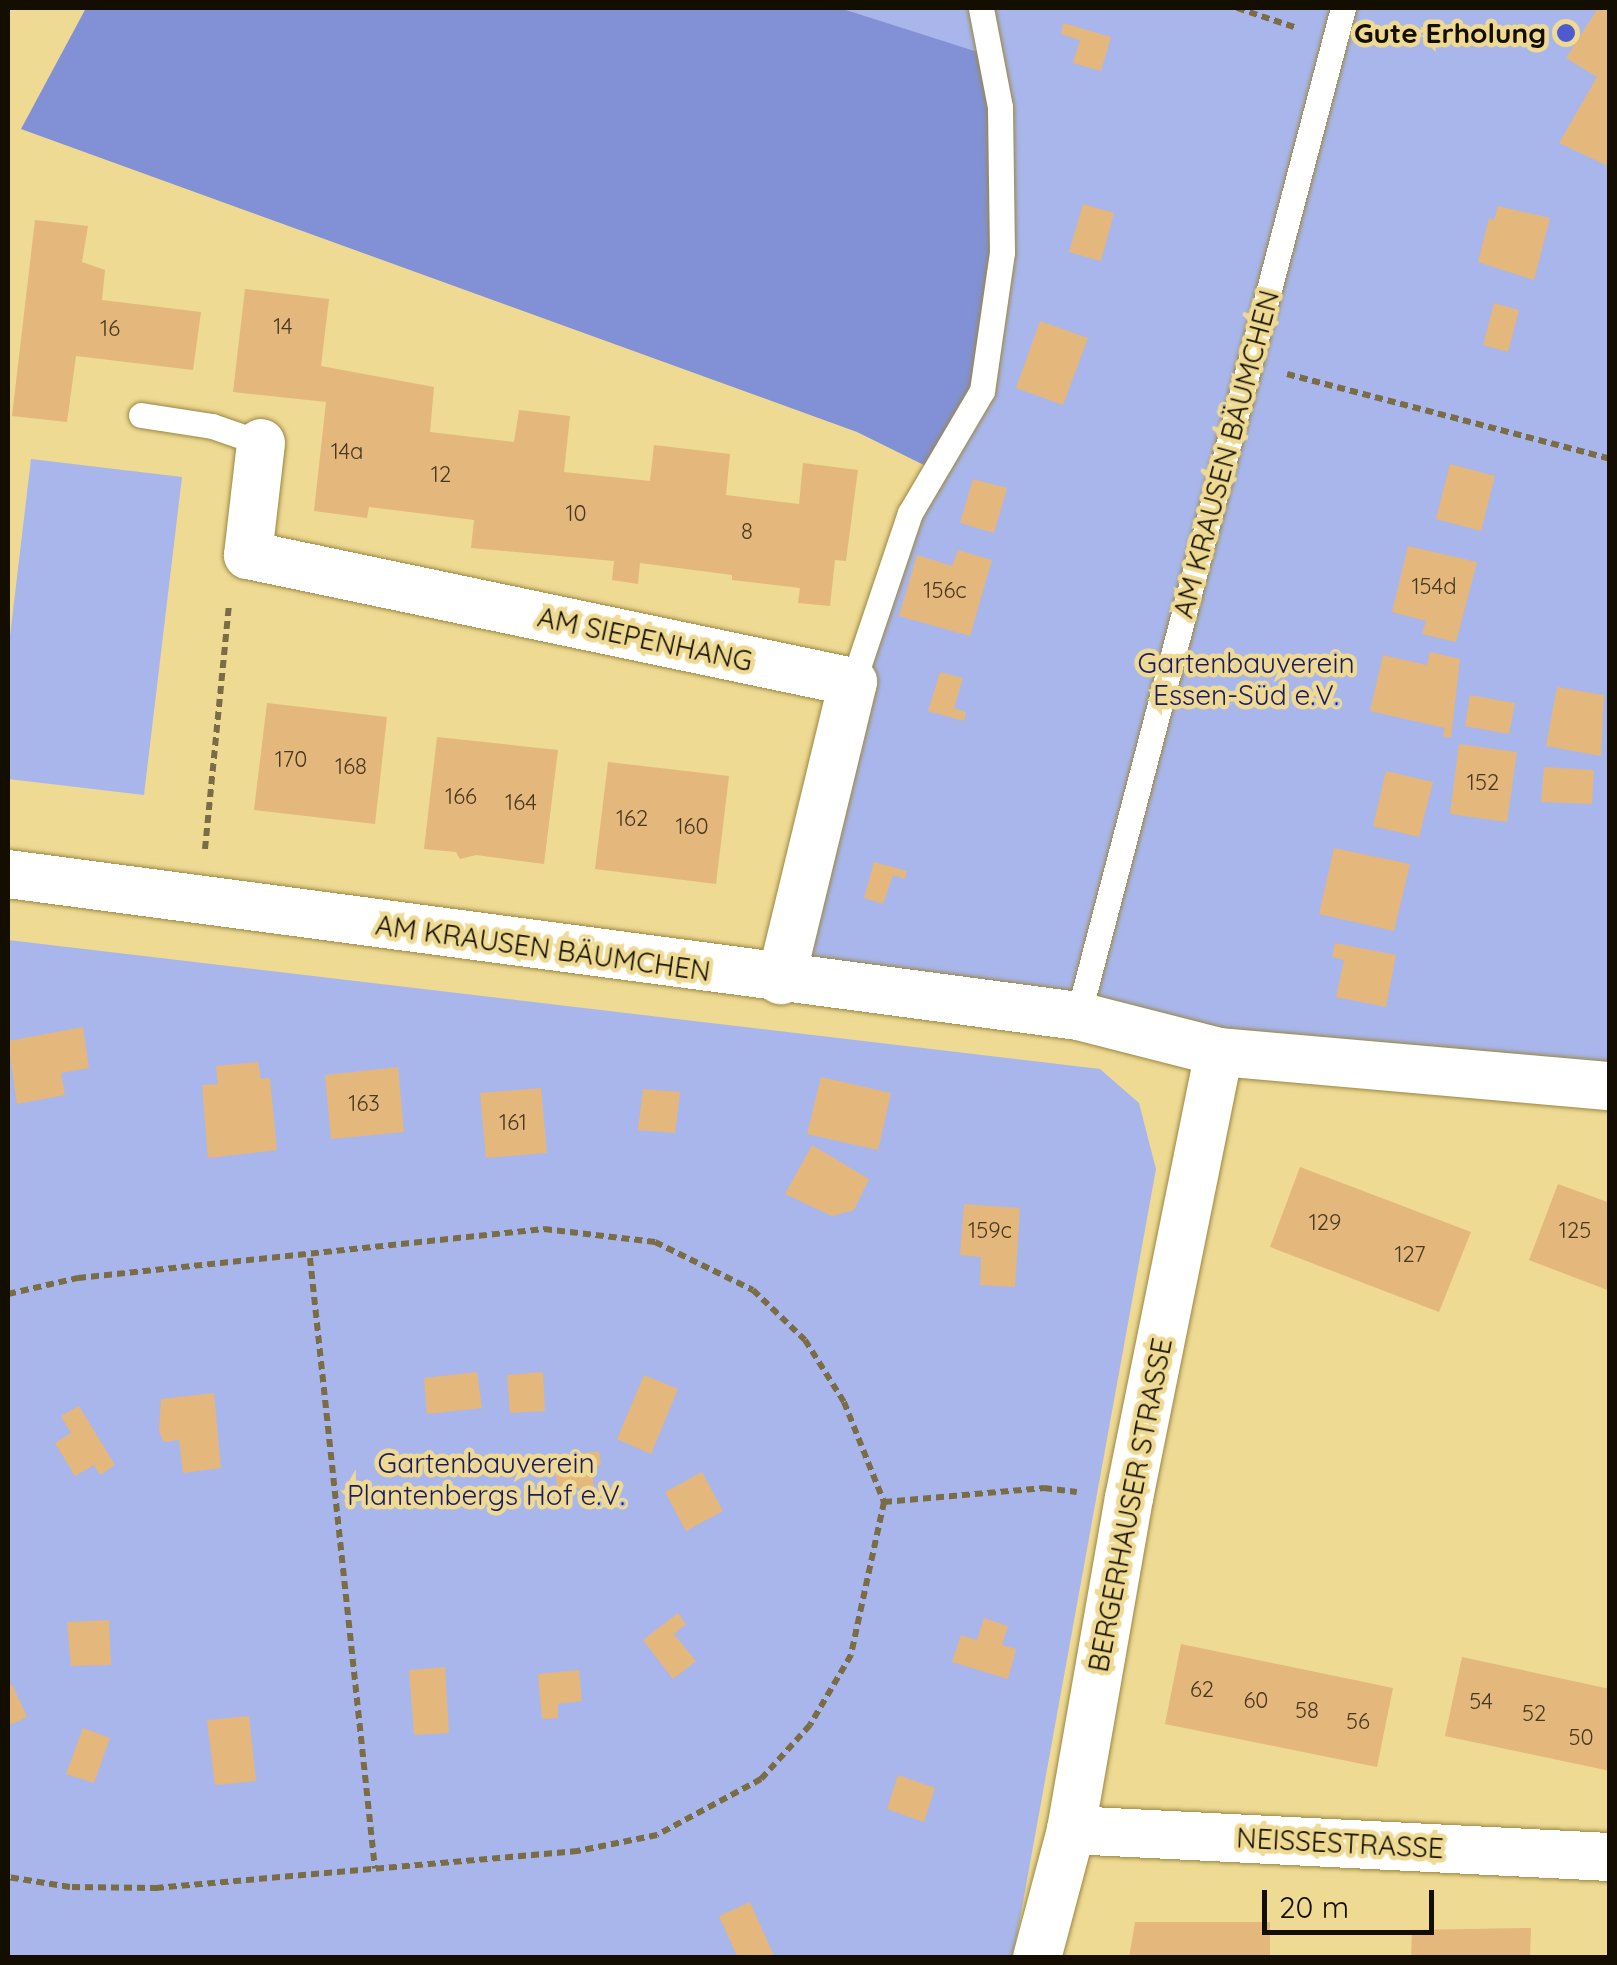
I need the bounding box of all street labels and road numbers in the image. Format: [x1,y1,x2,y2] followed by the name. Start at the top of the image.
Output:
[1166,286,1286,622] street label: AM KRAUSEN BÄUMCHEN
[535,600,755,678] street label: AM SIEPENHANG
[373,908,713,988] street label: AM KRAUSEN BÄUMCHEN
[1081,1335,1179,1675] street label: BERGERHAUSER STRASSE
[1235,1821,1445,1865] street label: NEISSESTRASSE

